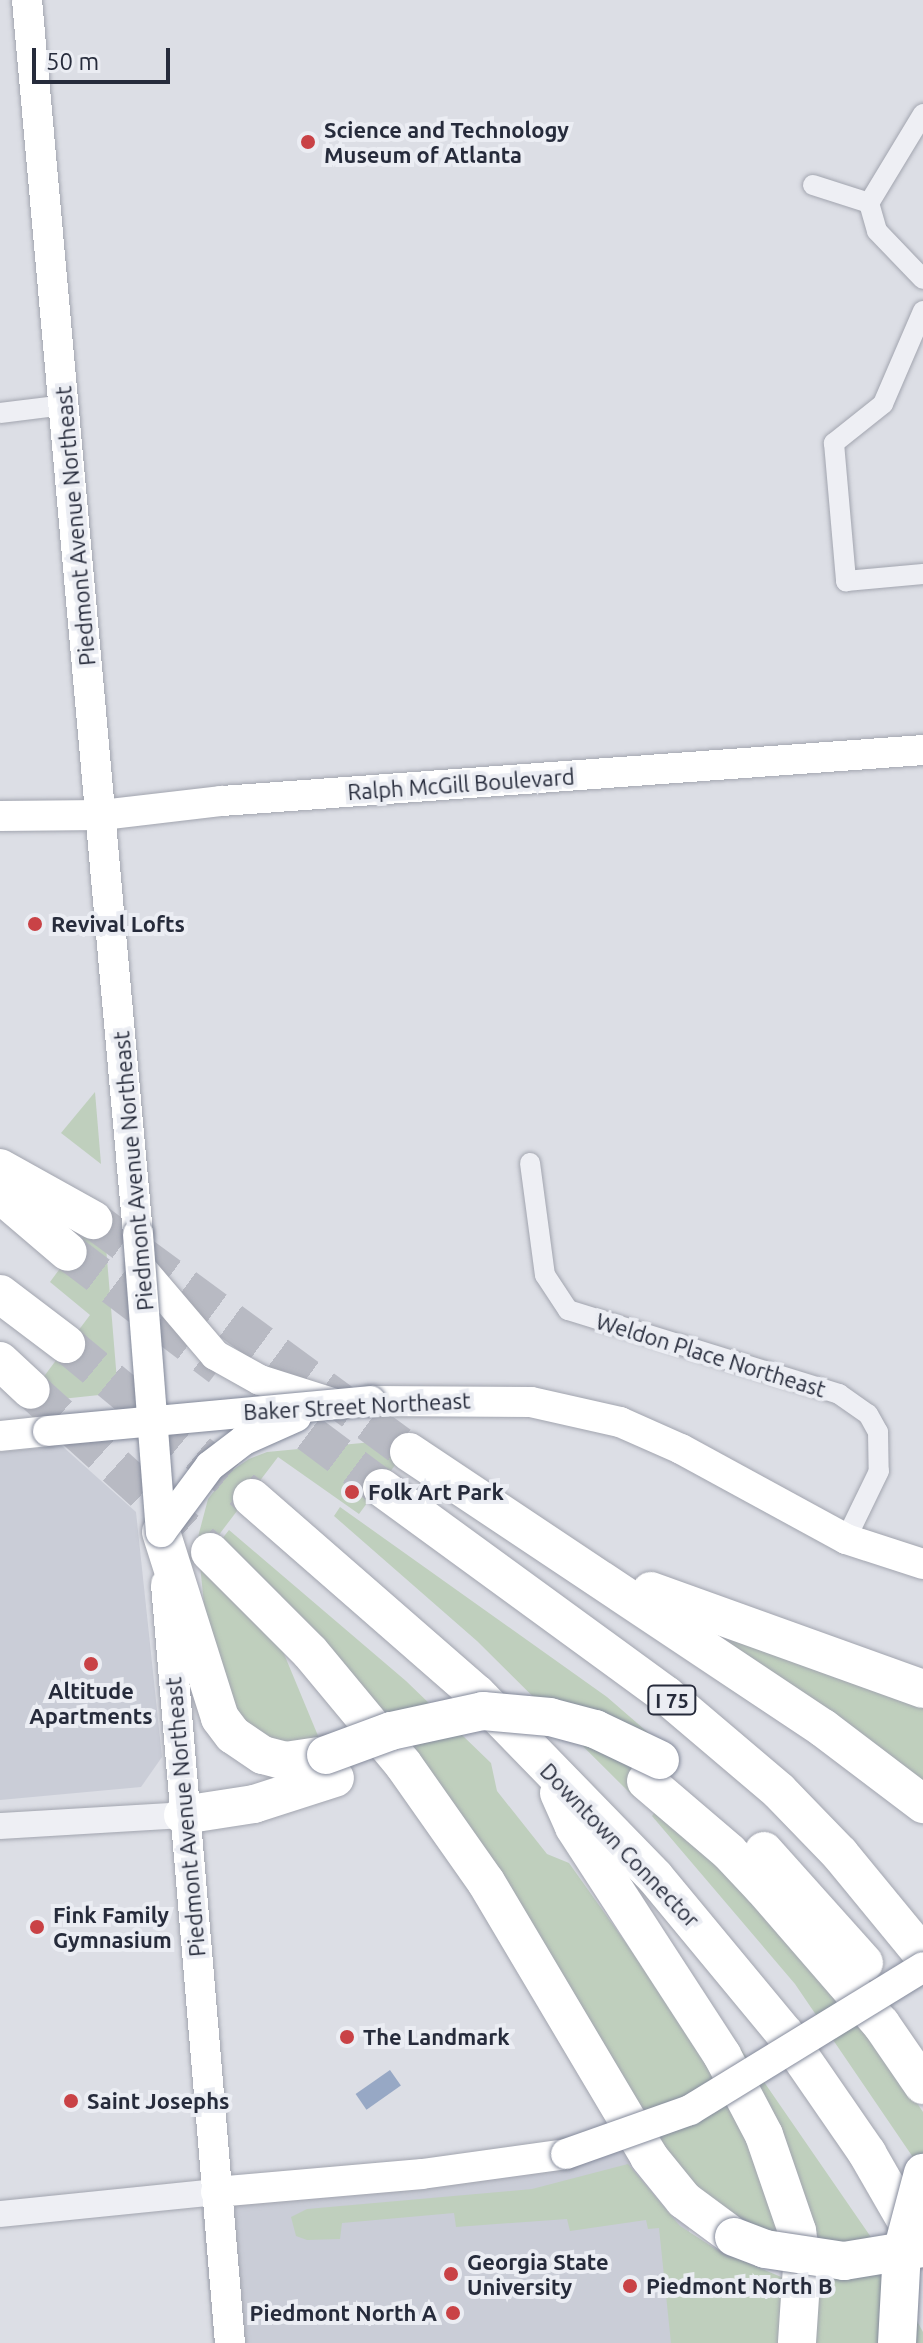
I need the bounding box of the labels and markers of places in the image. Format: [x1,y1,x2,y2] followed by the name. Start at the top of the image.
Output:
[324,116,569,168] place label: Science and Technology Museum of Atlanta
[299,133,317,151] marker: Science and Technology Museum of Atlanta
[51,911,185,937] place label: Revival Lofts
[26,915,44,933] marker: Revival Lofts
[368,1479,504,1505] place label: Folk Art Park
[343,1483,361,1501] marker: Folk Art Park
[82,1655,100,1673] marker: Altitude Apartments
[29,1677,153,1728] place label: Altitude Apartments
[53,1901,172,1952] place label: Fink Family Gymnasium
[28,1918,46,1936] marker: Fink Family Gymnasium
[363,2024,510,2050] place label: The Landmark
[338,2028,356,2046] marker: The Landmark
[87,2088,229,2114] place label: Saint Josephs
[62,2092,80,2110] marker: Saint Josephs
[467,2248,609,2300] place label: Georgia State University
[442,2265,460,2283] marker: Georgia State University
[646,2273,833,2299] place label: Piedmont North B
[621,2277,639,2295] marker: Piedmont North B
[250,2300,437,2326] place label: Piedmont North A
[444,2304,462,2322] marker: Piedmont North A

